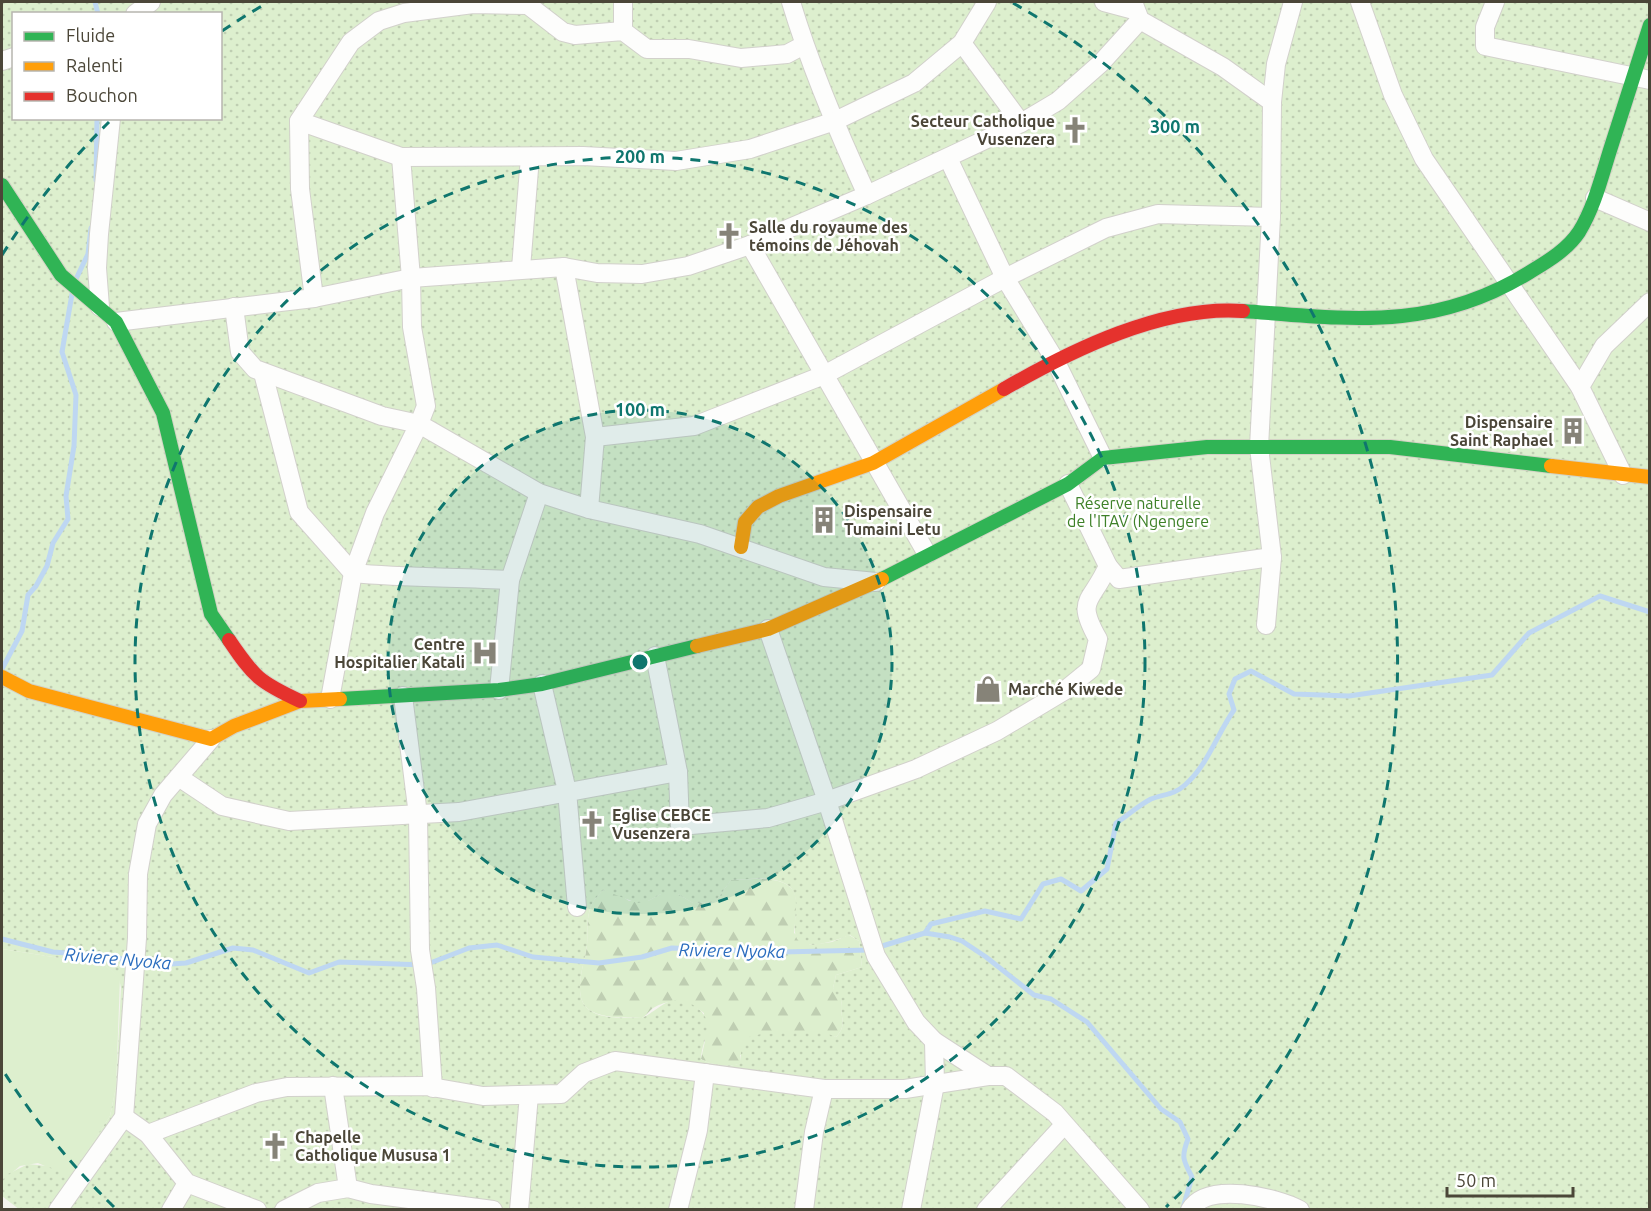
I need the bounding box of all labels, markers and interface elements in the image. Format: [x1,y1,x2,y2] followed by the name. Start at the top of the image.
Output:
[12,12,222,120] legend
[66,25,115,45] text: Fluide
[66,55,123,75] text: Ralenti
[66,85,138,105] text: Bouchon
[911,112,1055,148] place label: Secteur Catholique Vusenzera
[1060,115,1090,145] church icon: Secteur Catholique Vusenzera
[1150,116,1200,136] text: 300 m
[615,146,665,166] text: 200 m
[749,218,908,254] place label: Salle du royaume des témoins de Jéhovah
[714,221,744,251] church icon: Salle du royaume des témoins de Jéhovah
[615,399,665,419] text: 100 m
[1450,413,1553,449] place label: Dispensaire Saint Raphael
[1558,416,1588,446] building icon: Dispensaire Saint Raphael
[1067,494,1209,531] park label: Réserve naturelle de l'ITAV (Ngengere
[844,502,941,538] place label: Dispensaire Tumaini Letu
[809,505,839,535] building icon: Dispensaire Tumaini Letu
[334,635,465,671] place label: Centre Hospitalier Katali
[470,638,500,668] hospital icon: Centre Hospitalier Katali
[630,652,650,672] centre of rings
[973,674,1003,704] shop icon: Marché Kiwede
[1008,680,1123,698] place label: Marché Kiwede
[612,806,711,842] place label: Eglise CEBCE Vusenzera
[577,809,607,839] church icon: Eglise CEBCE Vusenzera
[678,939,786,961] water label: Riviere Nyoka
[64,943,172,973] water label: Riviere Nyoka
[295,1128,451,1164] place label: Chapelle Catholique Mususa 1
[260,1131,290,1161] church icon: Chapelle Catholique Mususa 1
[1447,1160,1573,1198] scale bar
[1456,1170,1496,1190] text: 50 m

